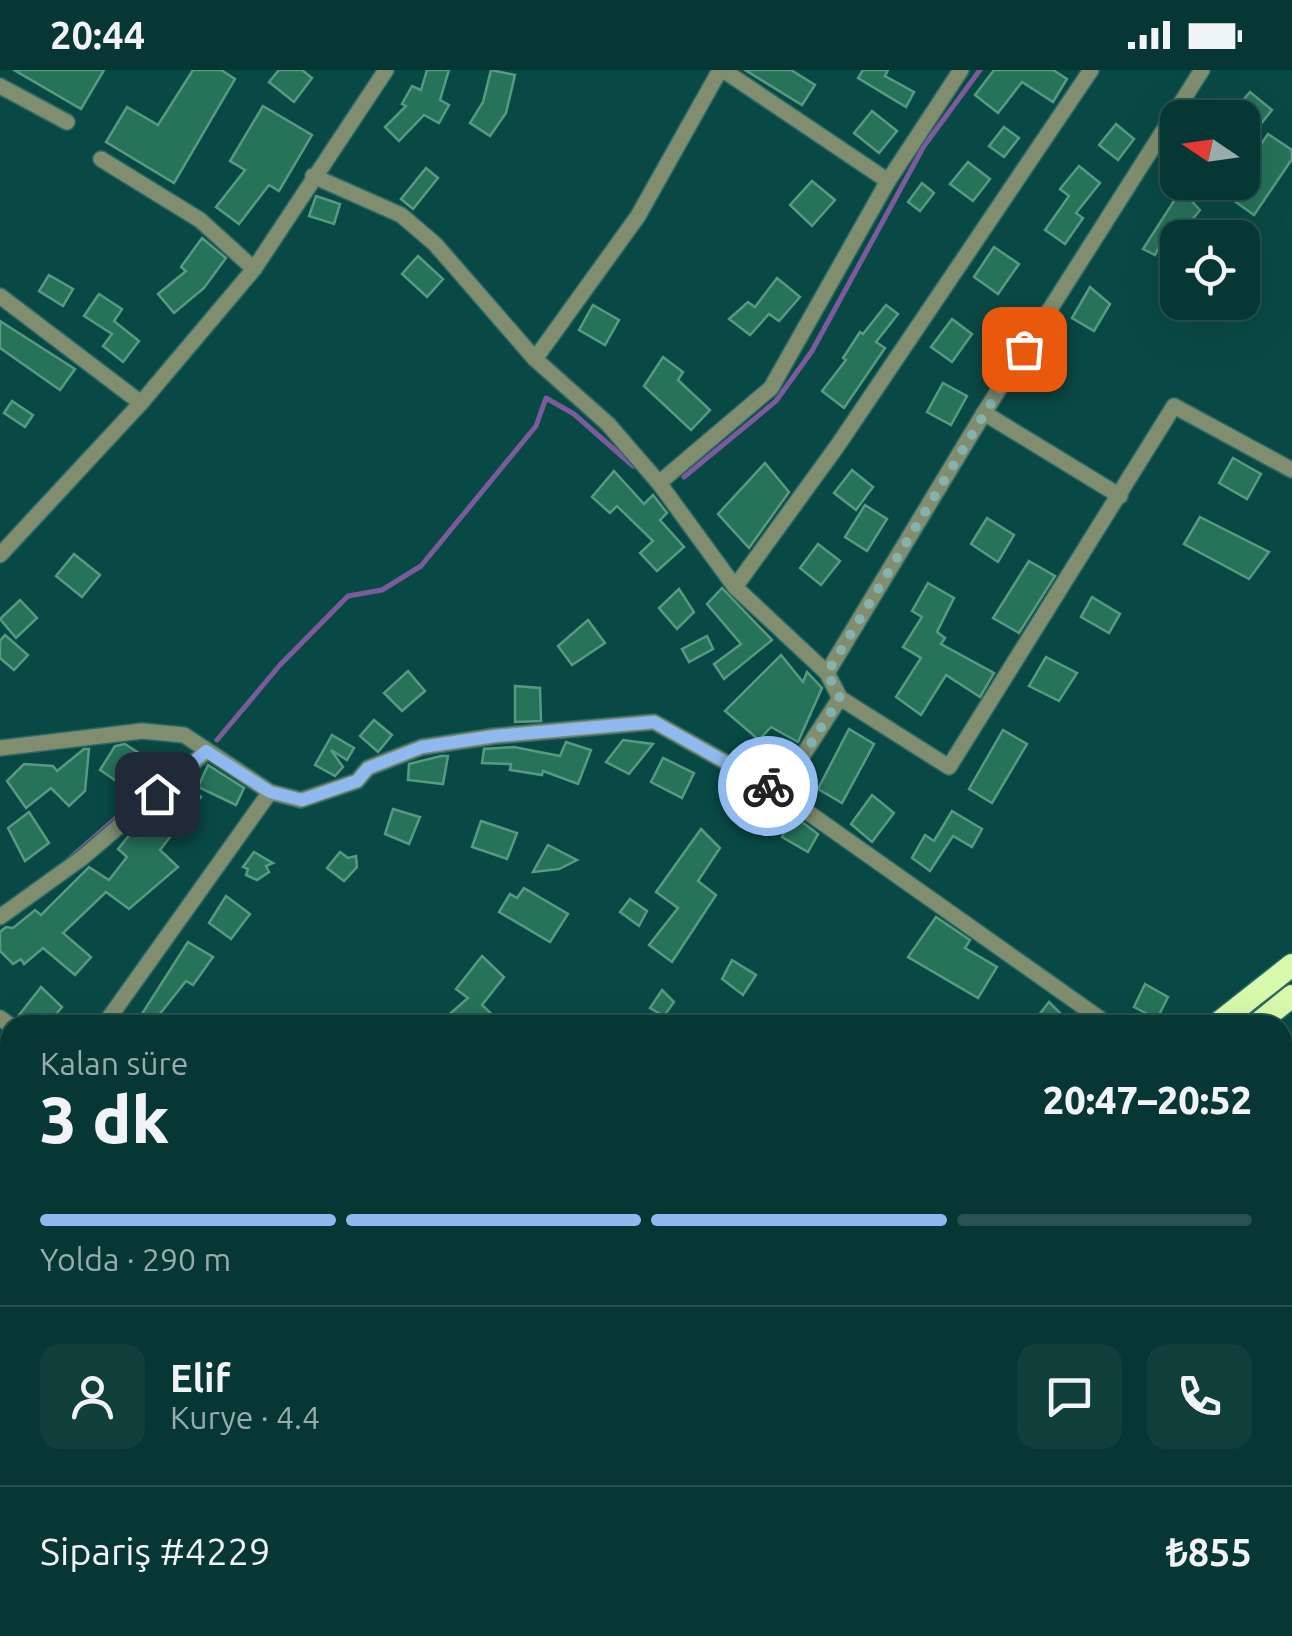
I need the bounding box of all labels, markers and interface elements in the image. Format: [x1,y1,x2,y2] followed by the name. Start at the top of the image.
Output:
[50,14,145,56] text: 20:44
[1160,100,1260,200] north arrow
[1160,100,1260,320] map controls
[1160,220,1260,320] button: locate
[982,307,1067,392] pin
[997,322,1052,377] icon: bag
[718,736,818,836] courier
[115,752,200,837] pin
[741,759,796,814] icon: bike
[130,767,185,822] icon: home
[40,1045,188,1081] text: Kalan süre
[1043,1079,1252,1121] text: 20:47–20:52
[40,1082,169,1155] text: 3 dk
[40,1241,231,1277] text: Yolda · 290 m
[40,1344,145,1449] button: person
[1017,1344,1122,1449] button: chat
[1147,1344,1252,1449] button: phone
[170,1357,230,1399] text: Elif
[170,1399,320,1435] text: Kurye · 4.4
[40,1530,270,1572] text: Sipariş #4229
[1166,1531,1252,1573] text: ₺855

